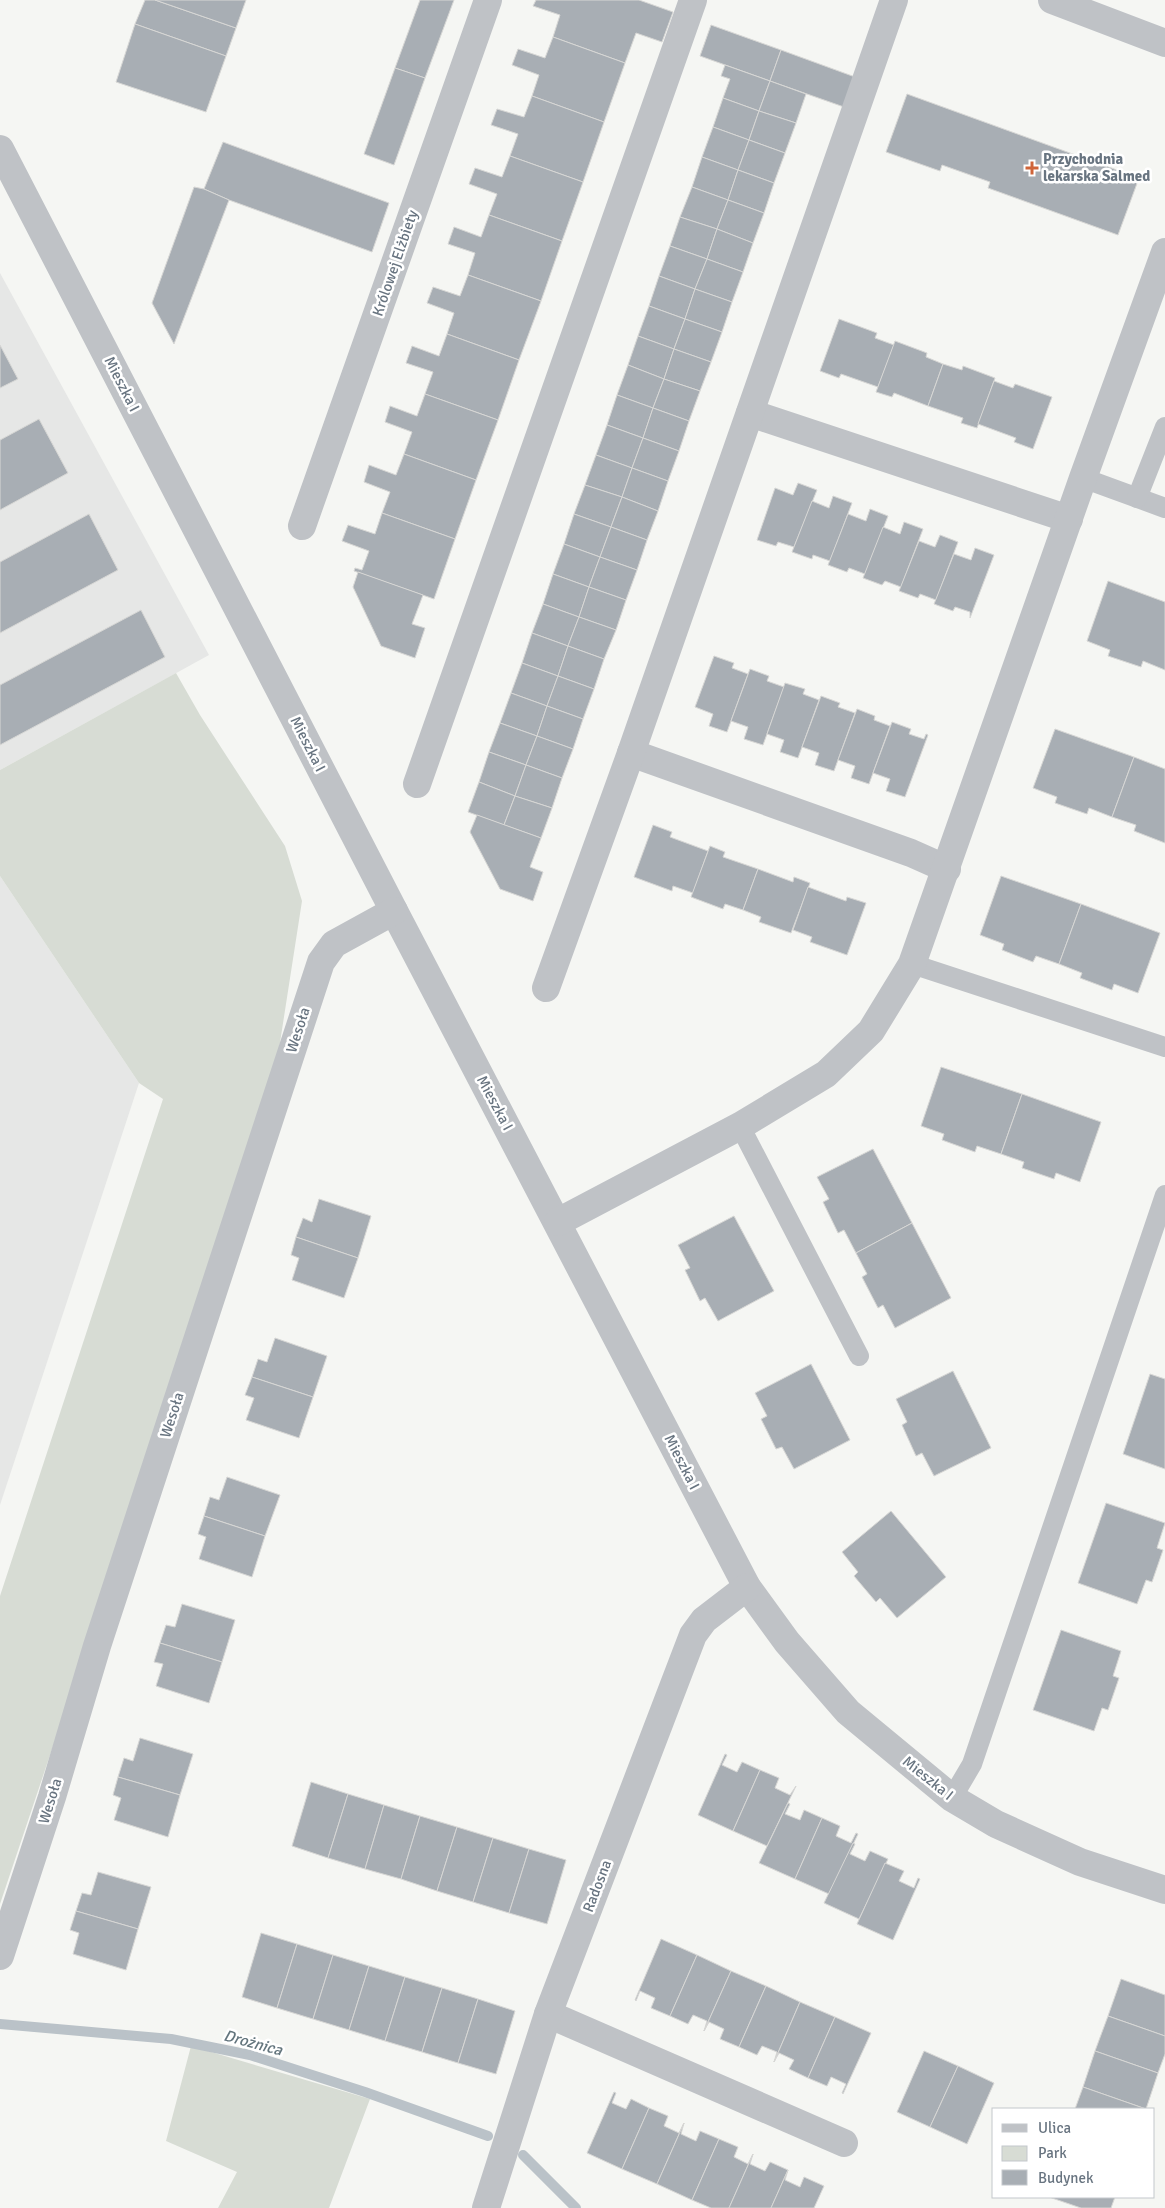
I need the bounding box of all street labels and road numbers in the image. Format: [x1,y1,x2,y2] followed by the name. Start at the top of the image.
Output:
[368,208,422,318] street label: Królowej Elżbiety
[100,353,144,415] street label: Mieszka I
[286,713,330,775] street label: Mieszka I
[282,1005,314,1055] street label: Wesoła
[473,1072,517,1134] street label: Mieszka I
[156,1390,188,1440] street label: Wesoła
[660,1431,704,1493] street label: Mieszka I
[899,1752,957,1804] street label: Mieszka I
[35,1776,65,1826] street label: Wesoła
[579,1857,615,1915] street label: Radosna

